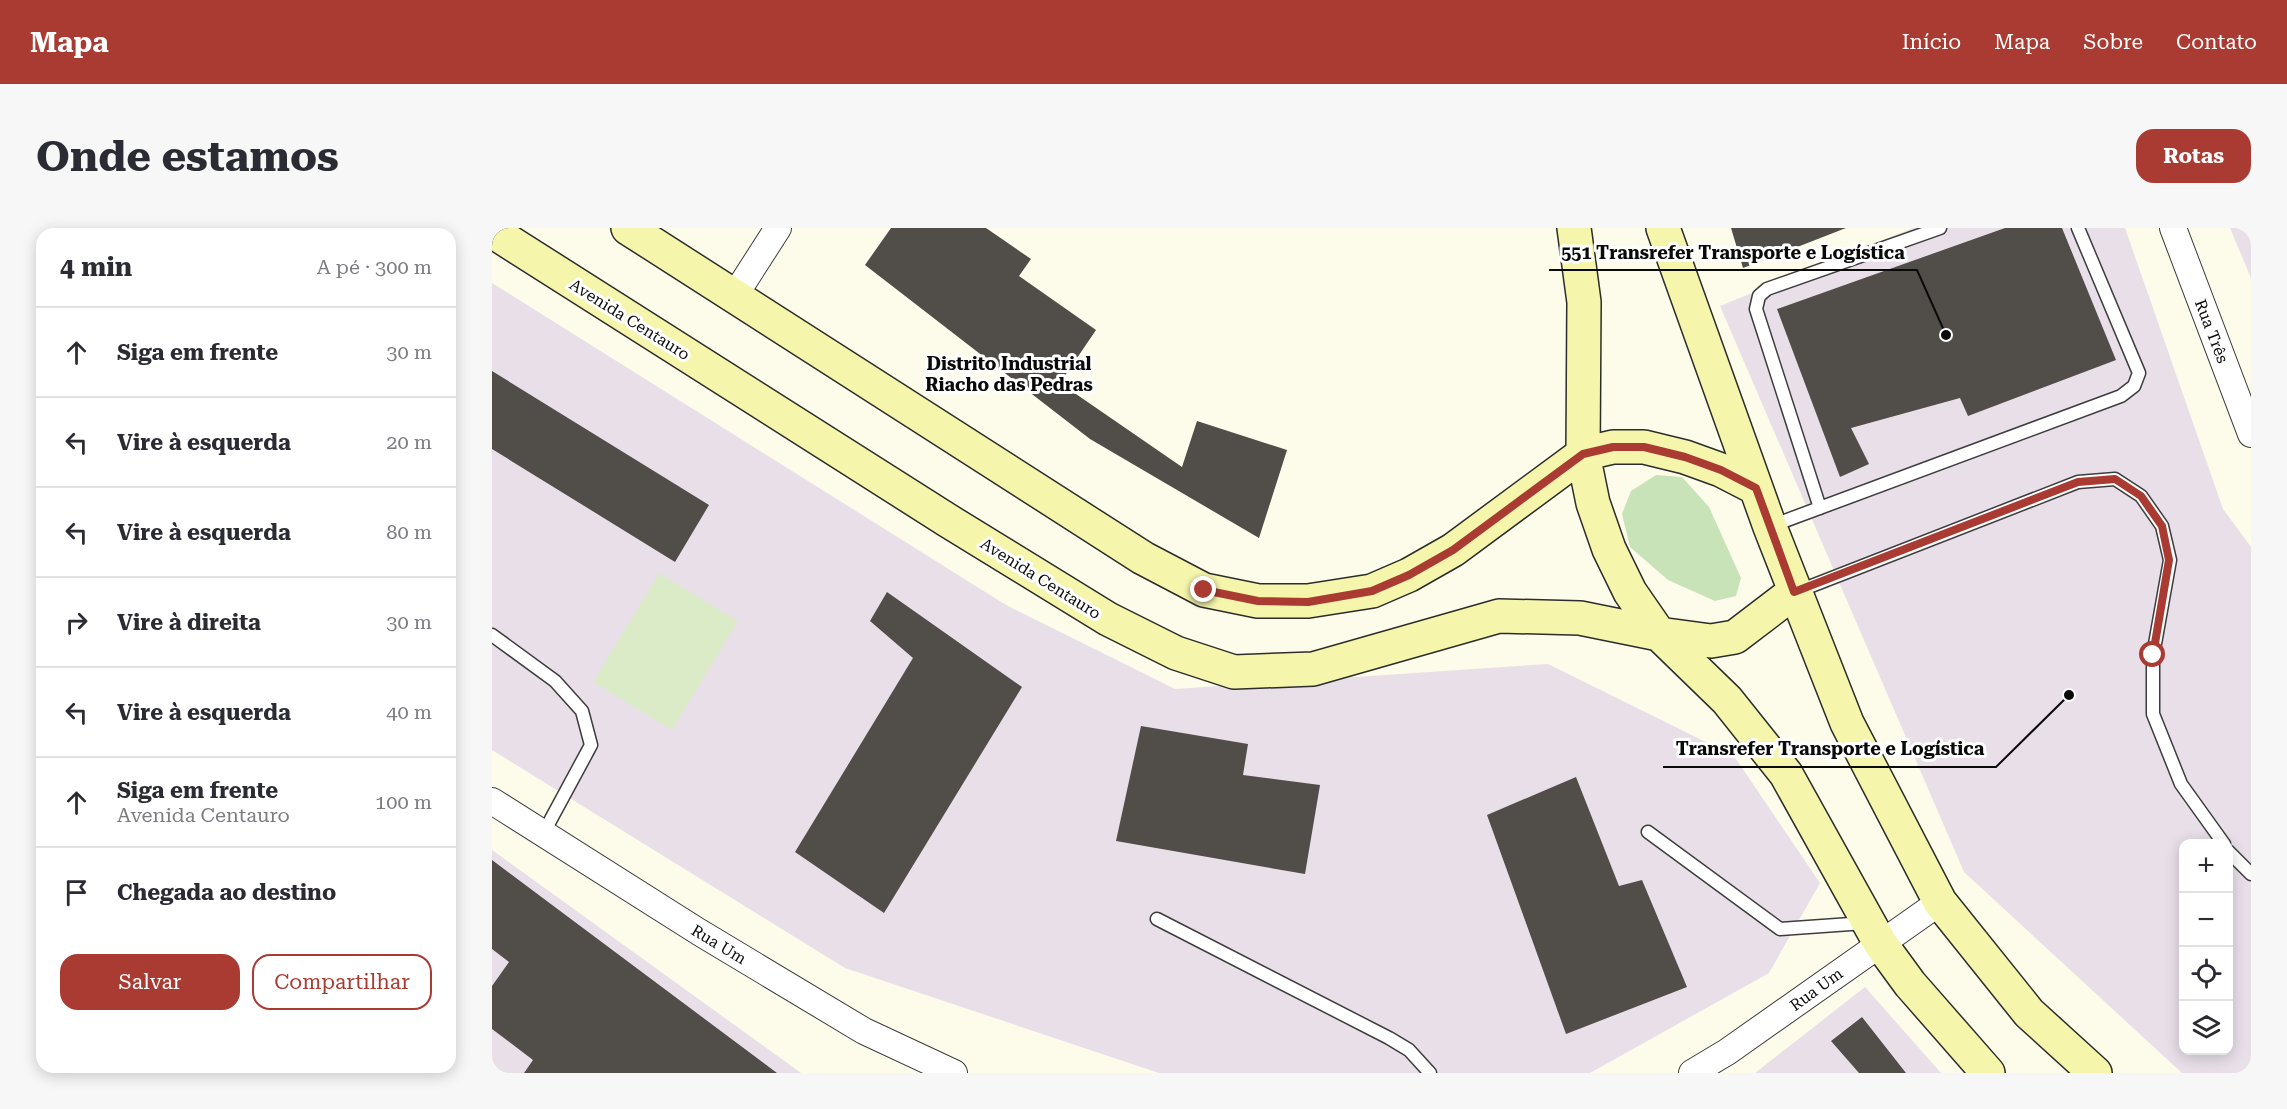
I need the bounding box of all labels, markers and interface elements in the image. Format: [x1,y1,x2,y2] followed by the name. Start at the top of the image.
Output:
[30,26,109,59] text: Mapa
[1902,30,1961,54] text: Início
[1994,30,2050,54] text: Mapa
[2083,30,2143,54] text: Sobre
[2176,30,2257,54] text: Contato
[2136,129,2251,183] button: Rotas
[36,132,339,181] text: Onde estamos
[1549,234,1917,270] callout: 551 Transrefer Transporte e Logística
[1561,242,1905,263] text: 551 Transrefer Transporte e Logística
[60,252,132,282] text: 4 min
[317,255,432,279] text: A pé · 300 m
[566,275,694,364] street label: Avenida Centauro
[2191,297,2233,366] street label: Rua Três
[60,336,93,369] icon: ahead
[117,340,278,365] text: Siga em frente
[386,340,432,364] text: 30 m
[925,353,1093,395] district label: Distrito Industrial Riacho das Pedras
[60,426,93,459] icon: left
[117,430,291,455] text: Vire à esquerda
[386,430,432,454] text: 20 m
[60,516,93,549] icon: left
[117,520,291,545] text: Vire à esquerda
[386,520,432,544] text: 80 m
[977,534,1105,623] street label: Avenida Centauro
[1190,576,1216,602] route end
[60,606,93,639] icon: right
[117,610,261,635] text: Vire à direita
[386,610,432,634] text: 30 m
[2139,641,2165,667] route start
[60,696,93,729] icon: left
[117,700,291,725] text: Vire à esquerda
[386,700,432,724] text: 40 m
[1663,731,1996,767] callout: Transrefer Transporte e Logística
[1676,738,1985,759] text: Transrefer Transporte e Logística
[117,778,278,803] text: Siga em frente
[60,786,93,819] icon: ahead
[375,790,432,814] text: 100 m
[117,803,290,827] text: Avenida Centauro
[2179,839,2233,1055] map controls
[2179,839,2233,893] button: +
[60,876,93,909] icon: arrive
[117,880,336,905] text: Chegada ao destino
[2179,893,2233,947] button: −
[688,921,750,968] street label: Rua Um
[2179,947,2233,1001] button: locate
[60,954,240,1010] button: Salvar
[252,954,432,1010] button: Compartilhar
[1786,964,1847,1015] street label: Rua Um
[2179,1001,2233,1055] button: layers

